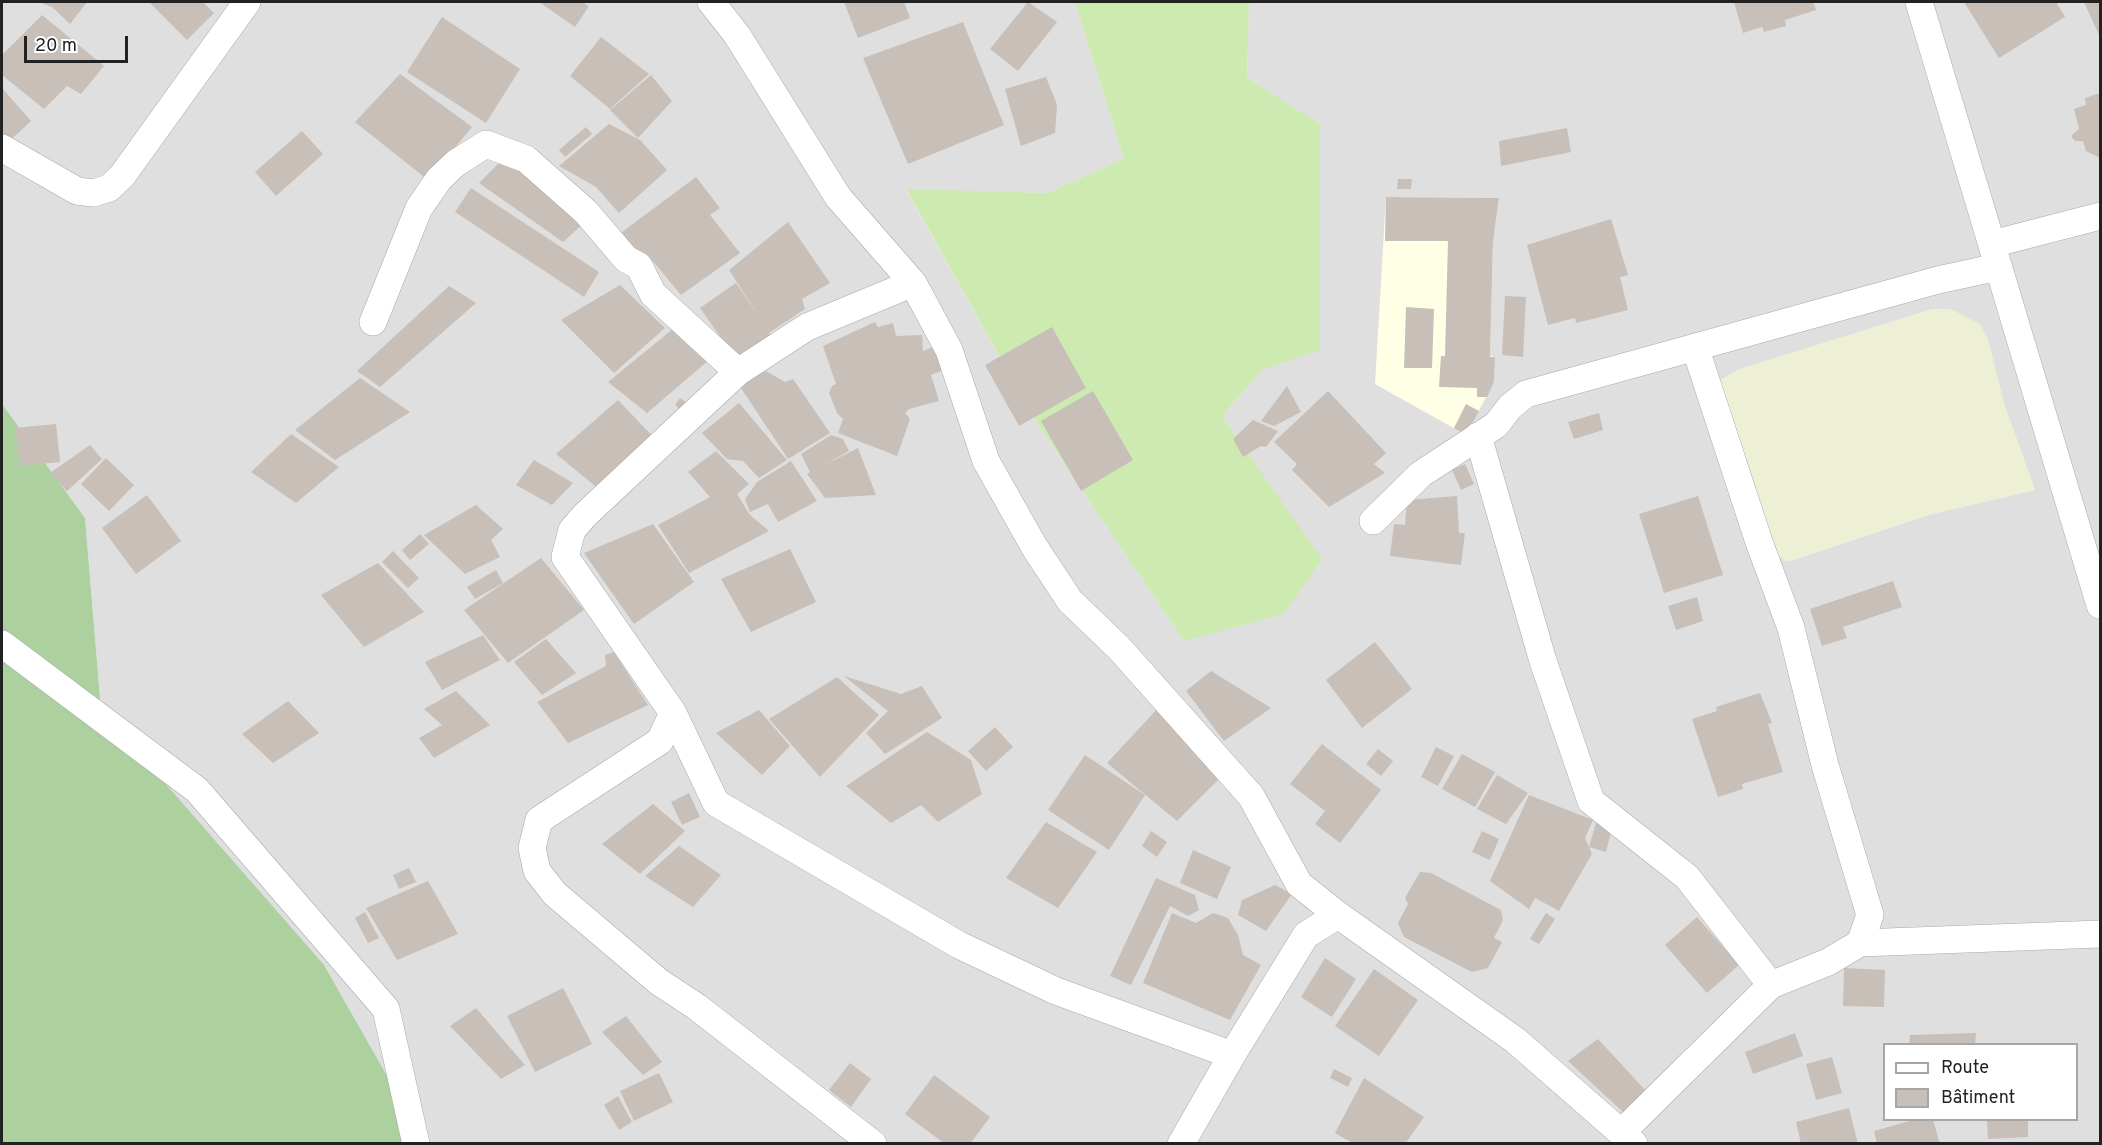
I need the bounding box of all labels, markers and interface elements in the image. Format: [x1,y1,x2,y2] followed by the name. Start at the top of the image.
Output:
[27,24,130,62] scale bar
[35,35,77,58] text: 20 m
[1883,1043,2078,1121] legend
[1941,1057,1989,1080] text: Route
[1941,1087,2015,1110] text: Bâtiment

